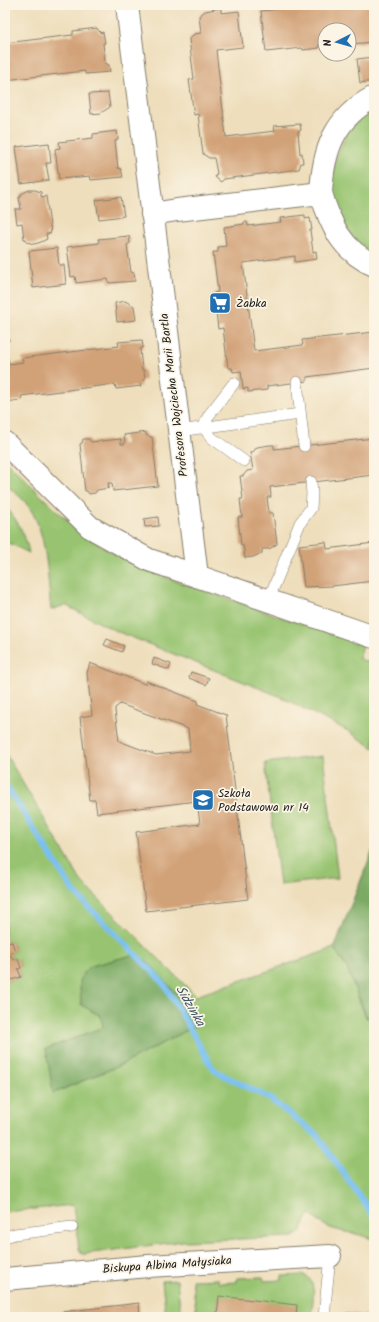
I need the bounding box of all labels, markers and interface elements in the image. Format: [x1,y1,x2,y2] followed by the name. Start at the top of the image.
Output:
[317,22,357,62] north arrow
[319,38,337,47] text: N
[207,290,233,316] supermarket icon: Żabka
[236,294,267,313] place label: Żabka
[155,312,193,478] street label: Profesora Wojciecha Marii Bartla
[218,784,309,817] place label: Szkoła Podstawowa nr 14
[190,787,216,813] school or university icon: Szkoła Podstawowa nr 14
[170,982,211,1031] water label: Sidzinka
[102,1251,233,1279] street label: Biskupa Albina Małysiaka

